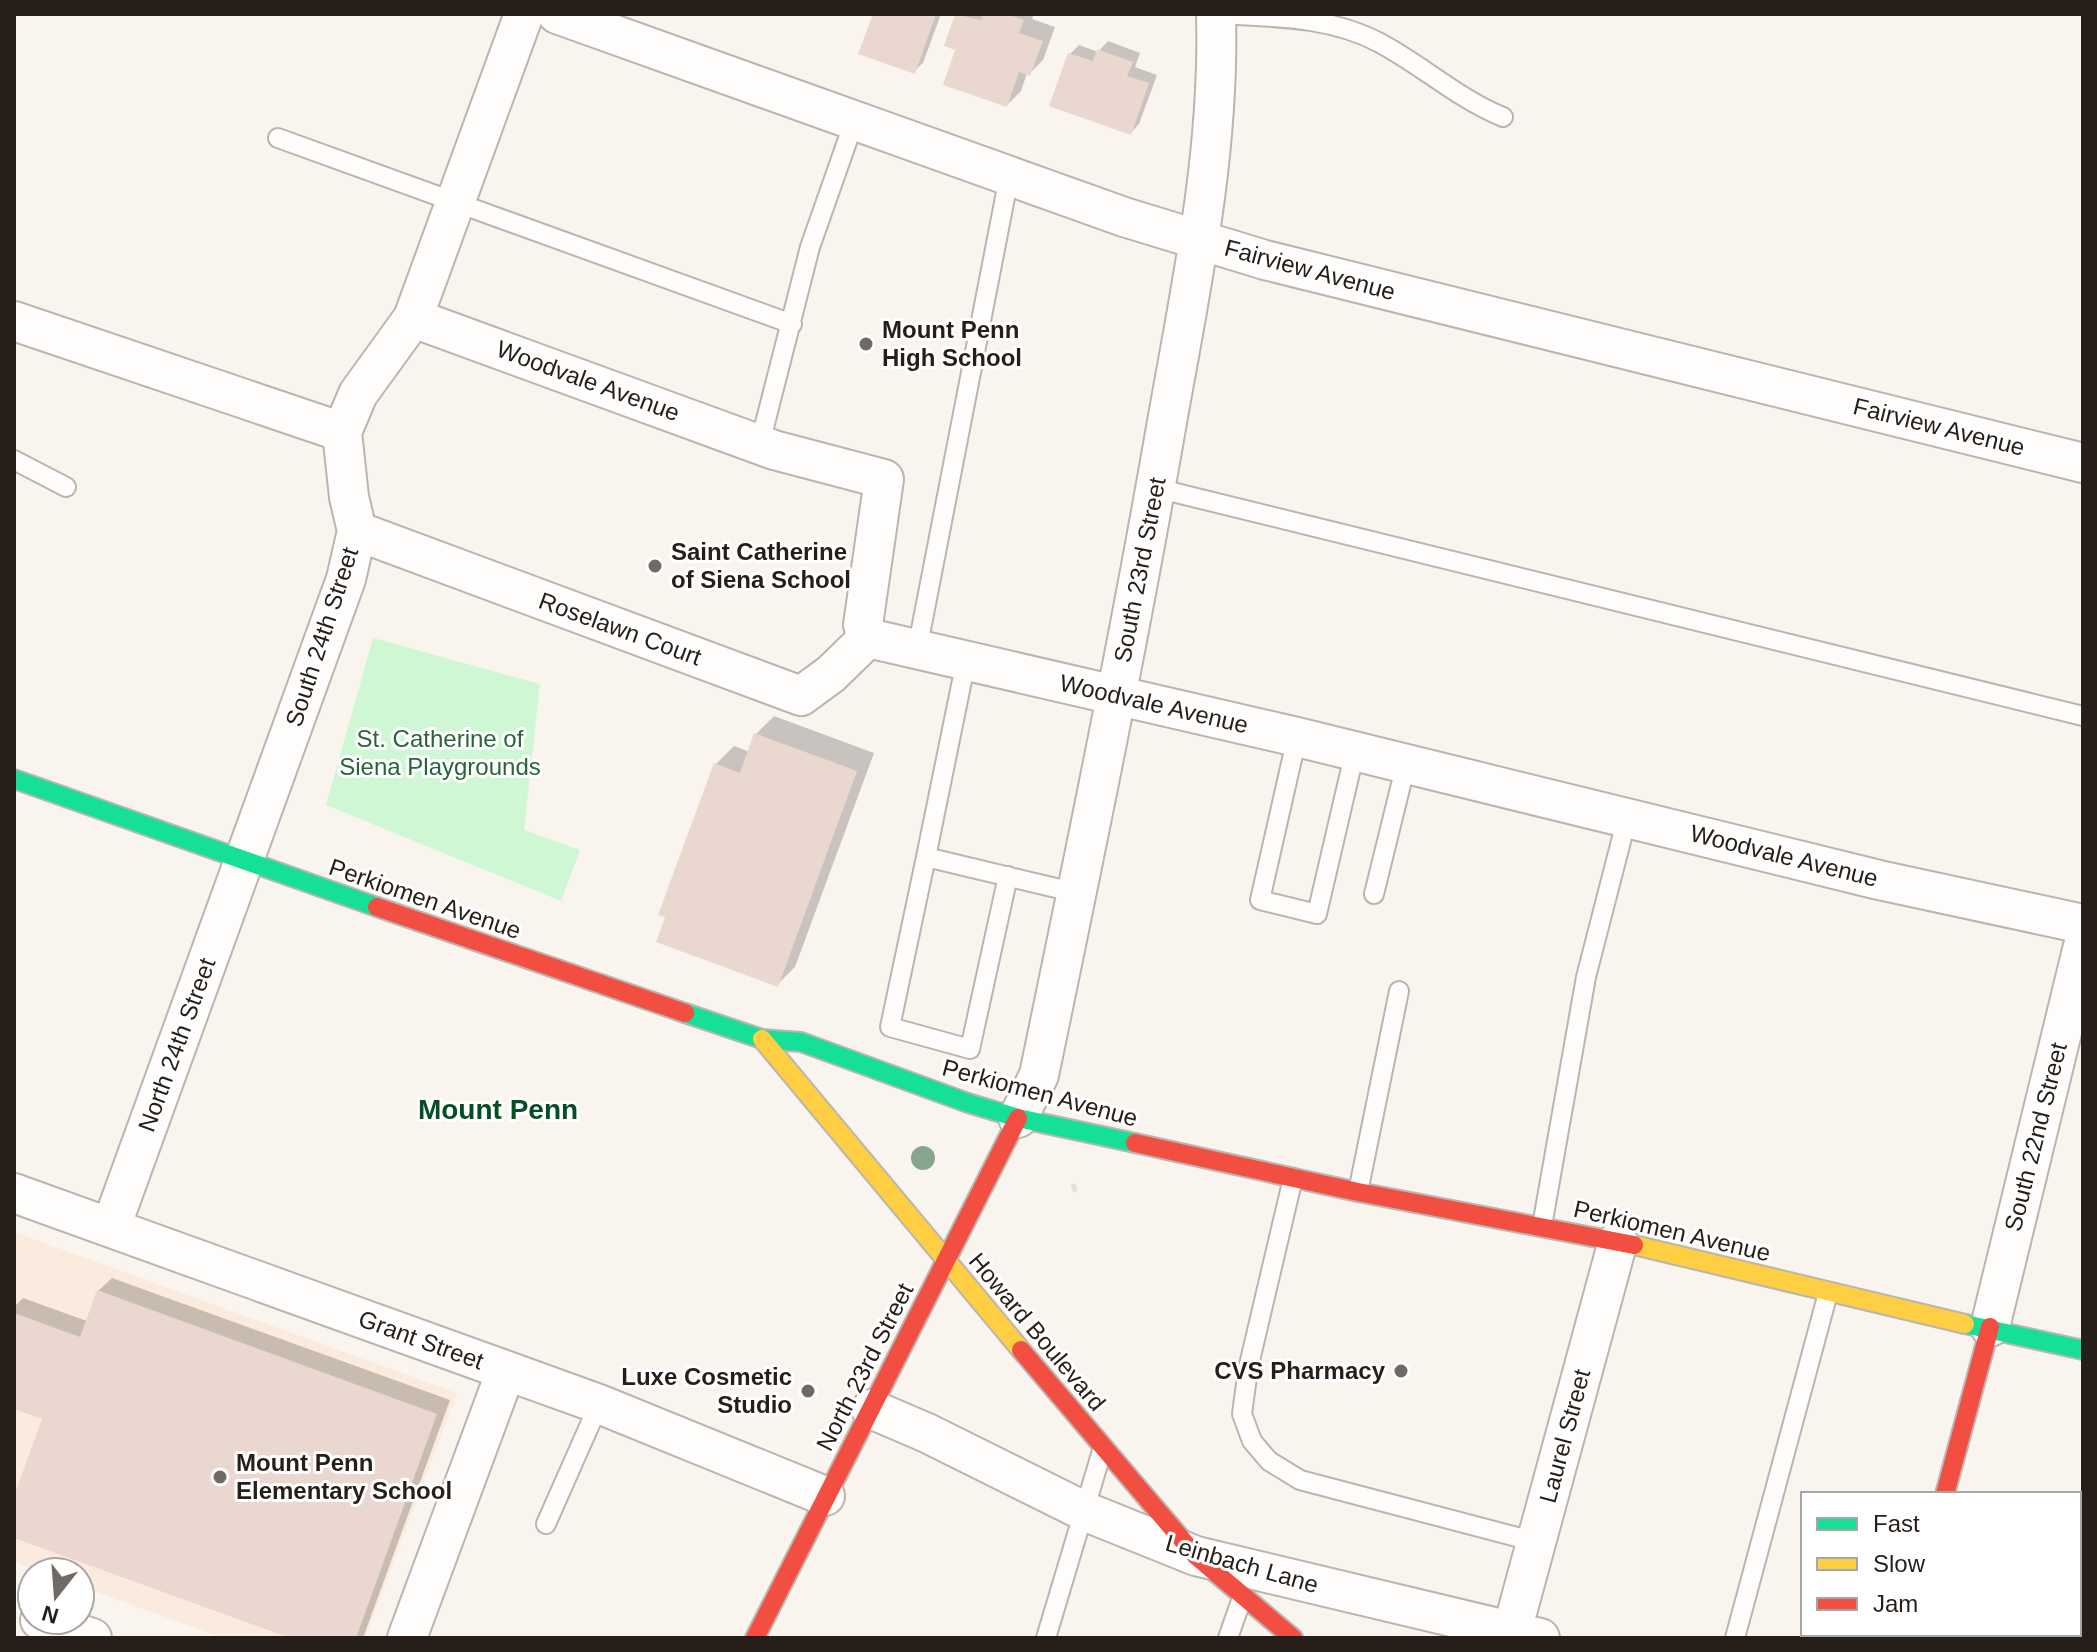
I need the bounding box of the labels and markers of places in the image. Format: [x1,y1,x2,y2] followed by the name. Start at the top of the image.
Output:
[882,316,1022,371] place label: Mount Penn High School
[857,335,875,353] marker: Mount Penn High School
[671,538,851,593] place label: Saint Catherine of Siena School
[646,557,664,575] marker: Saint Catherine of Siena School
[1214,1357,1386,1384] place label: CVS Pharmacy
[1392,1362,1410,1380] marker: CVS Pharmacy
[621,1363,792,1418] place label: Luxe Cosmetic Studio
[799,1382,817,1400] marker: Luxe Cosmetic Studio
[236,1449,452,1504] place label: Mount Penn Elementary School
[211,1468,229,1486] marker: Mount Penn Elementary School

